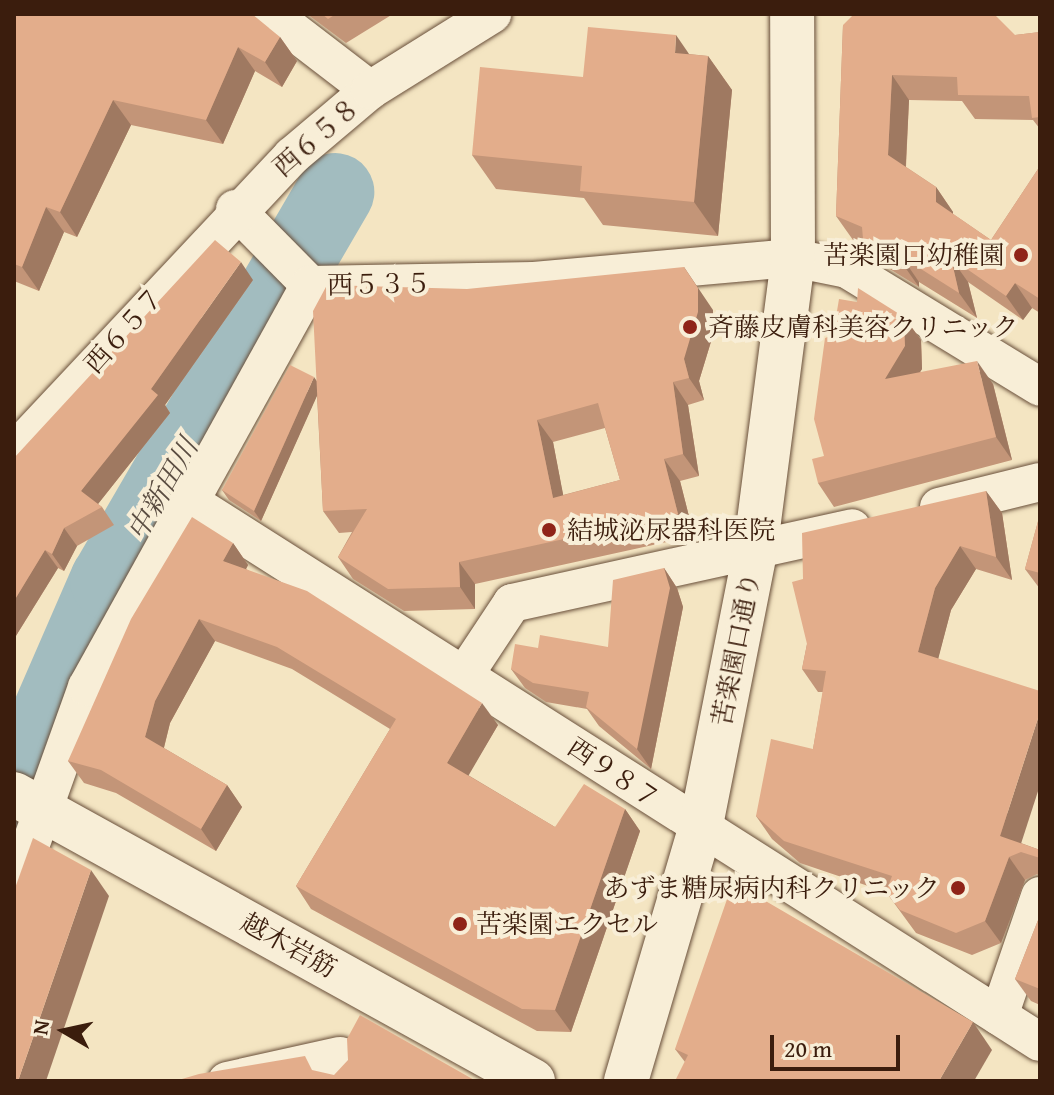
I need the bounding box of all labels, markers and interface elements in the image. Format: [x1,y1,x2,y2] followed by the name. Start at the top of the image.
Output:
[267,91,365,183] street label: 西６５８
[823,239,1005,271] place label: 苦楽園口幼稚園
[1012,246,1030,264] marker: 苦楽園口幼稚園
[327,267,431,301] street label: 西５３５
[78,281,170,379] street label: 西６５７
[708,311,1020,343] place label: 斉藤皮膚科美容クリニック
[679,316,701,338] marker: 斉藤皮膚科美容クリニック
[119,432,205,546] water label: 中新田川
[567,514,775,546] place label: 結城泌尿器科医院
[538,519,560,541] marker: 結城泌尿器科医院
[706,569,766,729] street label: 苦楽園口通り
[562,731,666,815] street label: 西９８７
[602,872,940,904] place label: あずま糖尿病内科クリニック
[947,877,969,899] marker: あずま糖尿病内科クリニック
[236,906,342,984] street label: 越木岩筋
[476,908,658,940] place label: 苦楽園エクセル
[451,915,469,933] marker: 苦楽園エクセル
[24,991,104,1071] north arrow
[23,1017,57,1037] text: N
[774,1019,904,1069] scale bar
[784,1031,832,1066] text: 20 m

